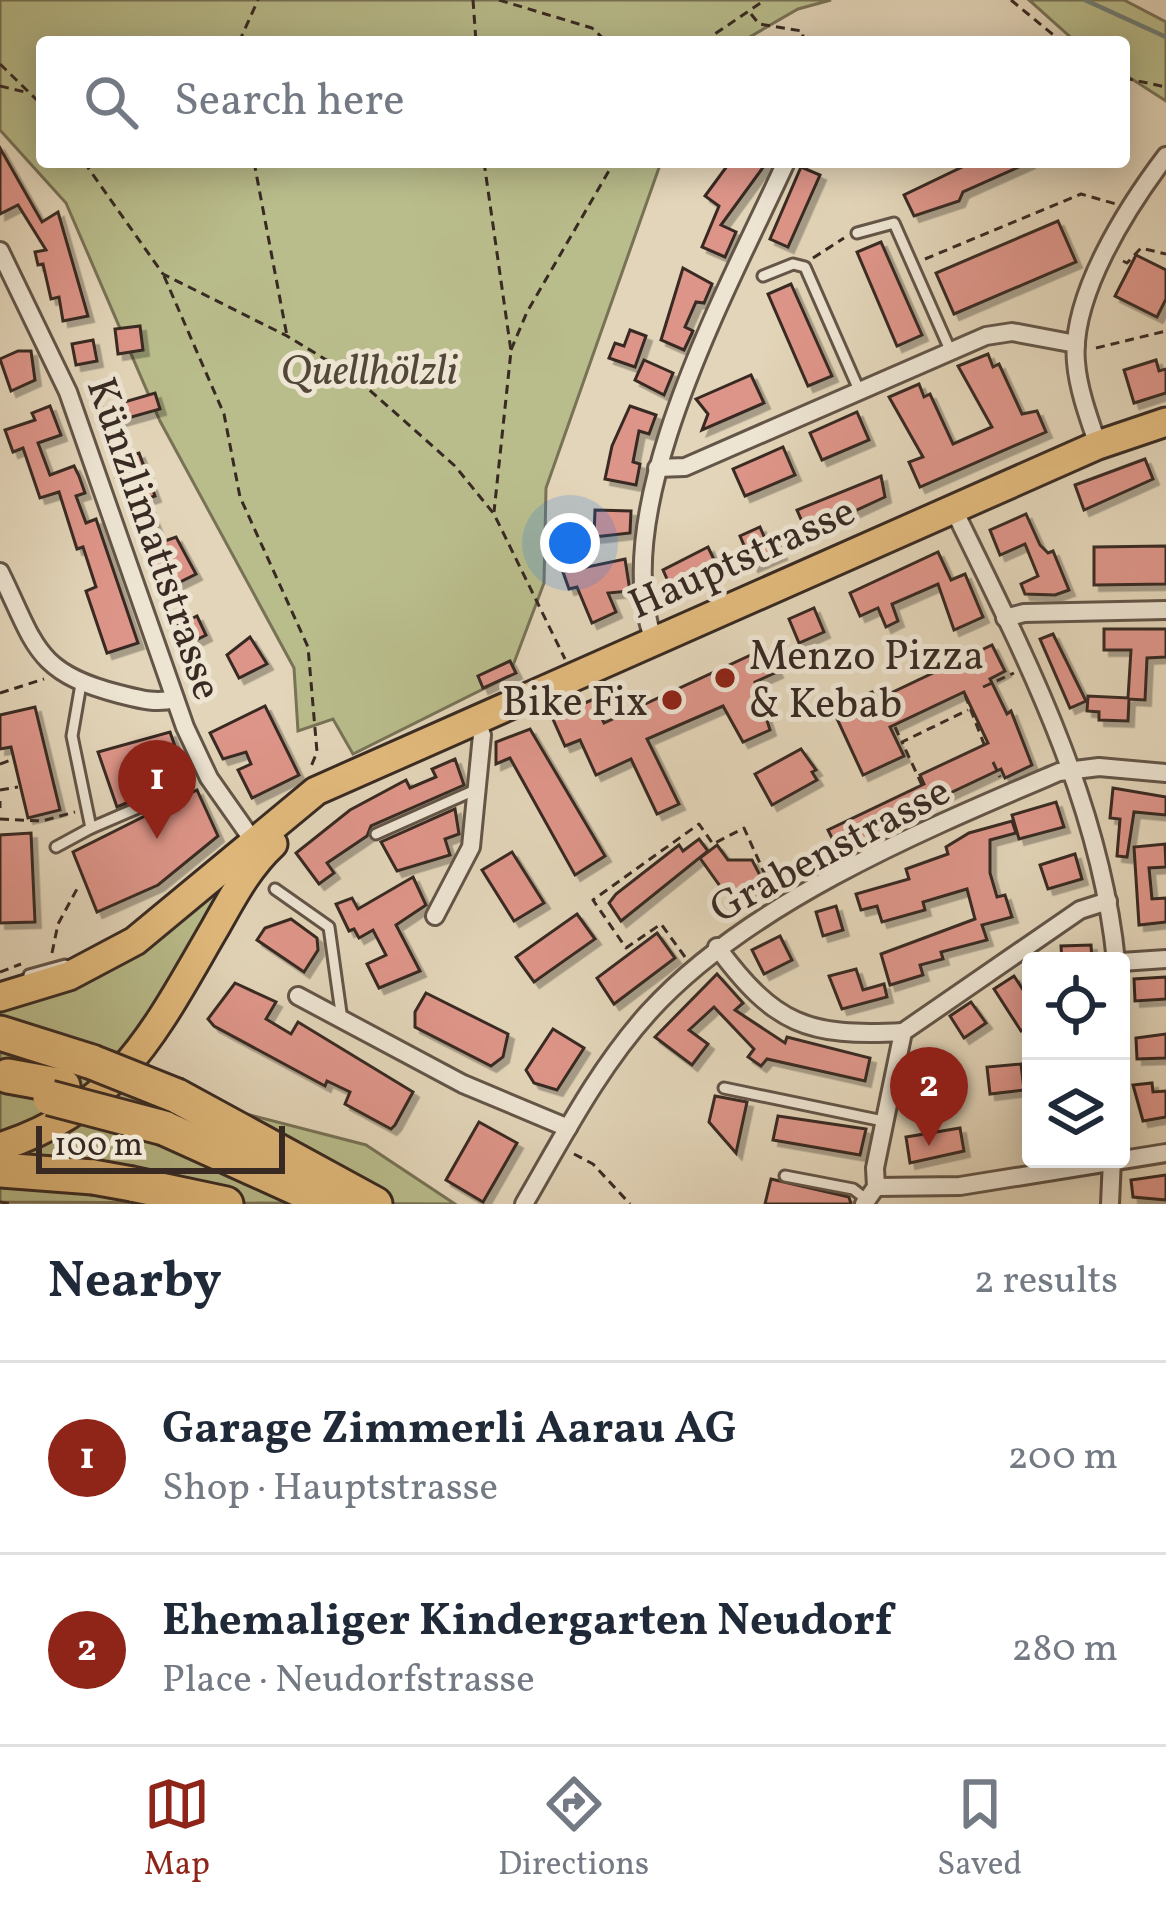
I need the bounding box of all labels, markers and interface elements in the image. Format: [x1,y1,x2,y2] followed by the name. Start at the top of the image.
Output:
[36,36,1130,168] search box
[78,69,144,135] icon: search
[174,71,405,134] text: Search here
[281,344,458,403] park label: Quellhölzli
[69,370,235,708] street label: Künzlimattstrasse
[620,484,865,636] street label: Hauptstrasse
[540,513,600,573] your location
[749,629,984,736] place label: Menzo Pizza & Kebab
[712,665,738,691] marker: Menzo Pizza & Kebab
[502,675,648,734] place label: Bike Fix
[659,687,685,713] marker: Bike Fix
[118,740,196,839] pin: 1
[701,764,962,940] street label: Grabenstrasse
[1022,952,1130,1168] map controls
[1022,952,1130,1060] button: locate
[890,1047,968,1146] pin: 2
[1022,1060,1130,1168] button: layers
[36,1120,285,1173] scale bar
[54,1124,143,1170] text: 100 m
[48,1247,222,1318] text: Nearby
[974,1255,1118,1309] text: 2 results
[162,1399,737,1462] text: Garage Zimmerli Aarau AG
[79,1431,95,1485] text: 1
[1007,1431,1118,1485] text: 200 m
[162,1462,498,1516] text: Shop · Hauptstrasse
[162,1591,892,1654] text: Ehemaliger Kindergarten Neudorf
[77,1623,97,1677] text: 2
[1011,1623,1118,1677] text: 280 m
[162,1654,535,1708] text: Place · Neudorfstrasse
[144,1771,210,1889] tab: Map
[498,1771,649,1889] tab: Directions
[937,1771,1022,1889] tab: Saved

